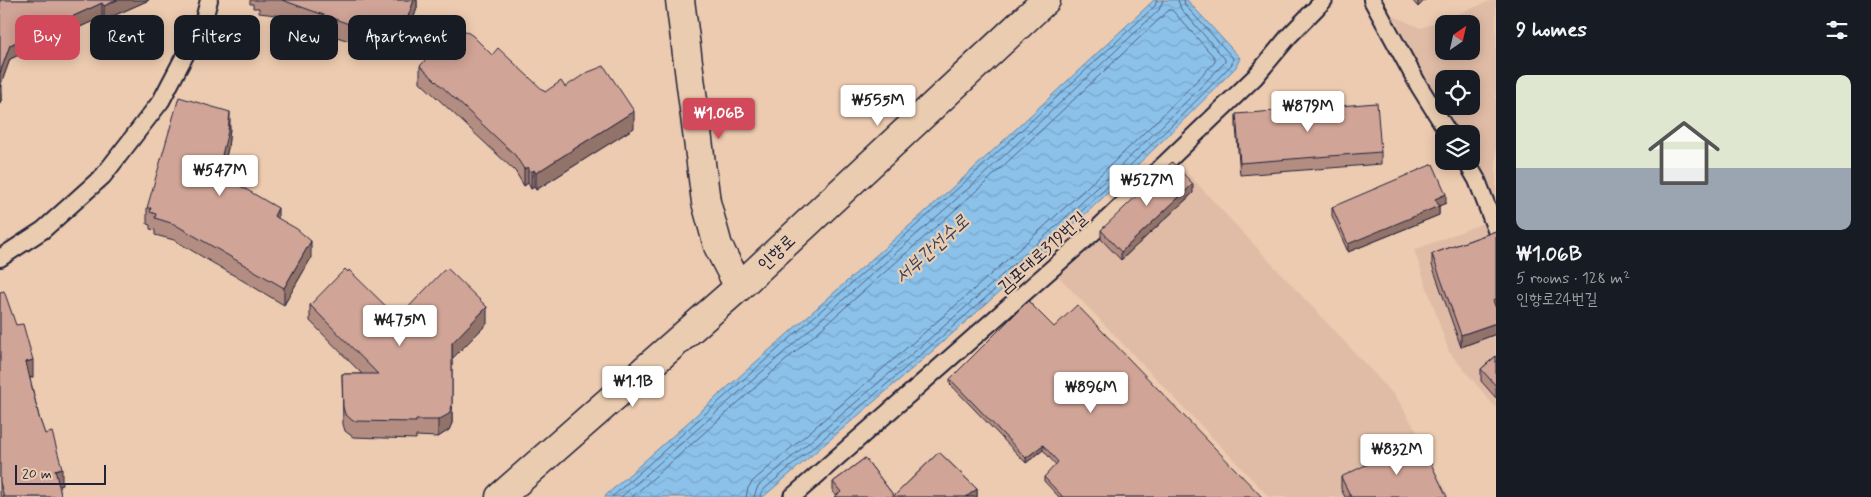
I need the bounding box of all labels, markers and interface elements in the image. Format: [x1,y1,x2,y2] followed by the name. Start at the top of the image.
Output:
[15,15,80,60] chip: Buy
[90,15,164,60] chip: Rent
[174,15,260,60] chip: Filters
[270,15,338,60] chip: New
[348,15,466,60] chip: Apartment
[1435,15,1480,60] north arrow
[1435,15,1480,170] map controls
[1516,16,1587,44] text: 9 homes
[1823,16,1851,44] icon: filters
[1435,70,1480,115] button: locate
[843,84,913,127] pin: ₩555M
[852,90,904,111] text: ₩555M
[1273,90,1343,133] pin: ₩879M
[1282,96,1334,117] text: ₩879M
[678,98,760,140] pin: ₩1.06B
[694,103,744,124] text: ₩1.06B
[1639,108,1729,198] icon: home
[1435,125,1480,170] button: layers
[185,154,255,197] pin: ₩547M
[193,160,247,181] text: ₩547M
[1112,164,1182,207] pin: ₩527M
[1121,170,1173,191] text: ₩527M
[993,206,1093,299] street label: 김포대로319번길
[890,209,974,289] water label: 서부간선수로
[753,229,801,276] street label: 인향로
[1516,240,1582,268] text: ₩1.06B
[1516,268,1630,289] text: 5 rooms · 128 m²
[1516,289,1598,310] text: 인향로24번길
[365,304,435,347] pin: ₩475M
[374,310,426,331] text: ₩475M
[598,366,668,408] pin: ₩1.1B
[613,371,653,392] text: ₩1.1B
[1056,372,1126,414] pin: ₩896M
[1065,377,1117,398] text: ₩896M
[1362,434,1432,476] pin: ₩832M
[1371,439,1423,460] text: ₩832M
[15,462,106,485] scale bar
[22,465,52,483] text: 20 m

